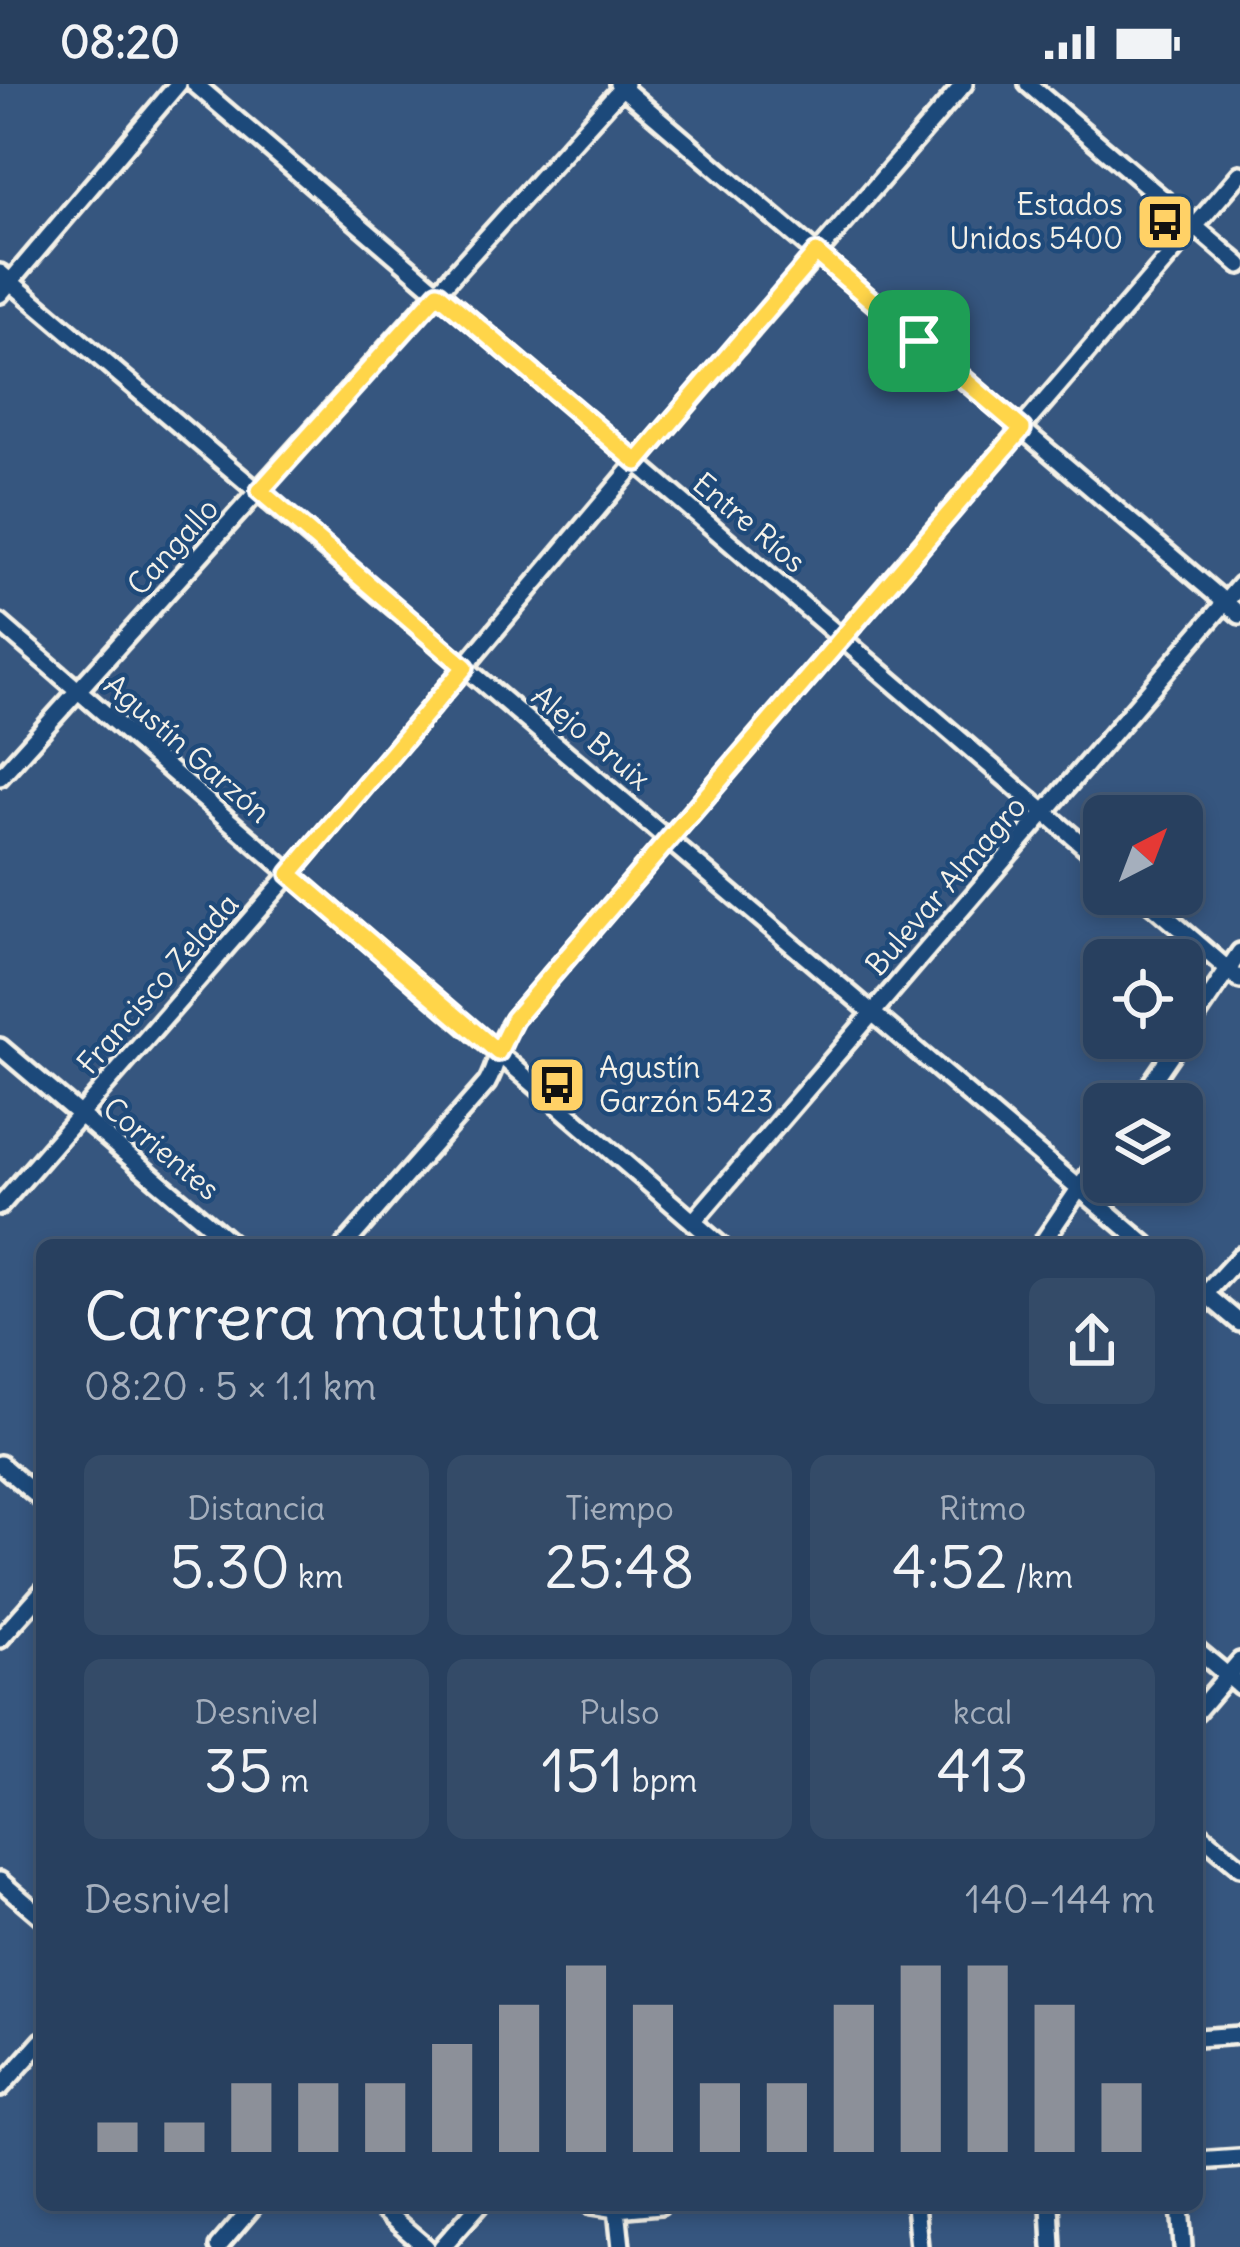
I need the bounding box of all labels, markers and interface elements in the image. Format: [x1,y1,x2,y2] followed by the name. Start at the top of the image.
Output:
[60,14,180,70] text: 08:20
[949,185,1123,257] place label: Estados Unidos 5400
[1134,191,1196,253] bus stop icon: Estados Unidos 5400
[868,290,970,392] pin
[886,308,952,374] icon: arrive
[685,464,814,580] street label: Entre Ríos
[119,490,226,603] street label: Cangallo
[97,666,279,831] street label: Agustín Garzón
[524,676,659,798] street label: Alejo Bruix
[857,788,1034,983] street label: Bulevar Almagro
[1083,795,1203,915] north arrow
[1083,795,1203,1203] map controls
[68,885,246,1082] street label: Francisco Zelada
[1083,939,1203,1059] button: locate
[599,1048,774,1120] place label: Agustín Garzón 5423
[526,1054,588,1116] bus stop icon: Agustín Garzón 5423
[1083,1083,1203,1203] button: layers
[96,1089,228,1208] street label: Corrientes
[84,1275,601,1358] text: Carrera matutina
[1029,1278,1155,1404] button: share
[84,1362,377,1411] text: 08:20 · 5 × 1.1 km
[188,1487,325,1529] text: Distancia
[565,1487,674,1529] text: Tiempo
[939,1487,1026,1529] text: Ritmo
[169,1529,290,1604] text: 5.30
[544,1529,695,1604] text: 25:48
[892,1529,1008,1604] text: 4:52
[290,1555,344,1597] text: km
[1008,1555,1073,1597] text: /km
[195,1691,318,1733] text: Desnivel
[579,1691,660,1733] text: Pulso
[953,1691,1012,1733] text: kcal
[204,1733,272,1808] text: 35
[542,1733,624,1808] text: 151
[937,1733,1028,1808] text: 413
[272,1759,309,1801] text: m
[624,1759,697,1801] text: bpm
[84,1875,230,1924] text: Desnivel
[965,1875,1155,1924] text: 140–144 m

